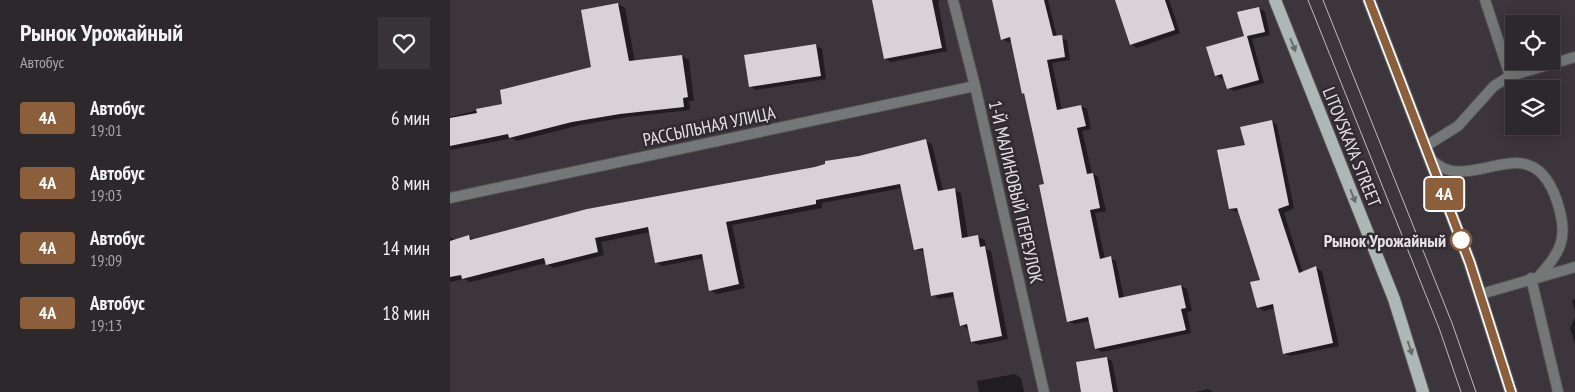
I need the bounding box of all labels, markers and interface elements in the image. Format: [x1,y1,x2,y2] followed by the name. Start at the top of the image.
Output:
[1505,15,1560,135] map controls
[1505,15,1560,70] button: locate
[20,17,183,48] text: Рынок Урожайный
[378,17,430,69] button: heart
[1289,38,1297,53] one-way arrow
[20,52,64,72] text: Автобус
[1505,80,1560,135] button: layers
[1318,84,1386,210] street label: LITOVSKAYA STREET
[90,96,145,120] text: Автобус
[984,98,1048,286] street label: 1-Й МАЛИНОВЫЙ ПЕРЕУЛОК
[641,101,778,151] street label: РАССЫЛЬНАЯ УЛИЦА
[39,106,56,129] text: 4А
[391,106,430,130] text: 6 мин
[90,120,122,140] text: 19:01
[90,161,145,185] text: Автобус
[39,171,56,194] text: 4А
[391,171,430,195] text: 8 мин
[1422,178,1466,210] line badge: 4А
[1435,182,1453,205] text: 4А
[90,185,122,205] text: 19:03
[1349,189,1357,204] one-way arrow
[90,226,145,250] text: Автобус
[1324,229,1446,252] place label: Рынок Урожайный
[1450,229,1472,251] marker: Рынок Урожайный
[39,236,56,259] text: 4А
[382,236,430,260] text: 14 мин
[90,250,122,270] text: 19:09
[90,291,145,315] text: Автобус
[39,301,56,324] text: 4А
[382,301,430,325] text: 18 мин
[90,315,122,335] text: 19:13
[1407,341,1414,356] one-way arrow

